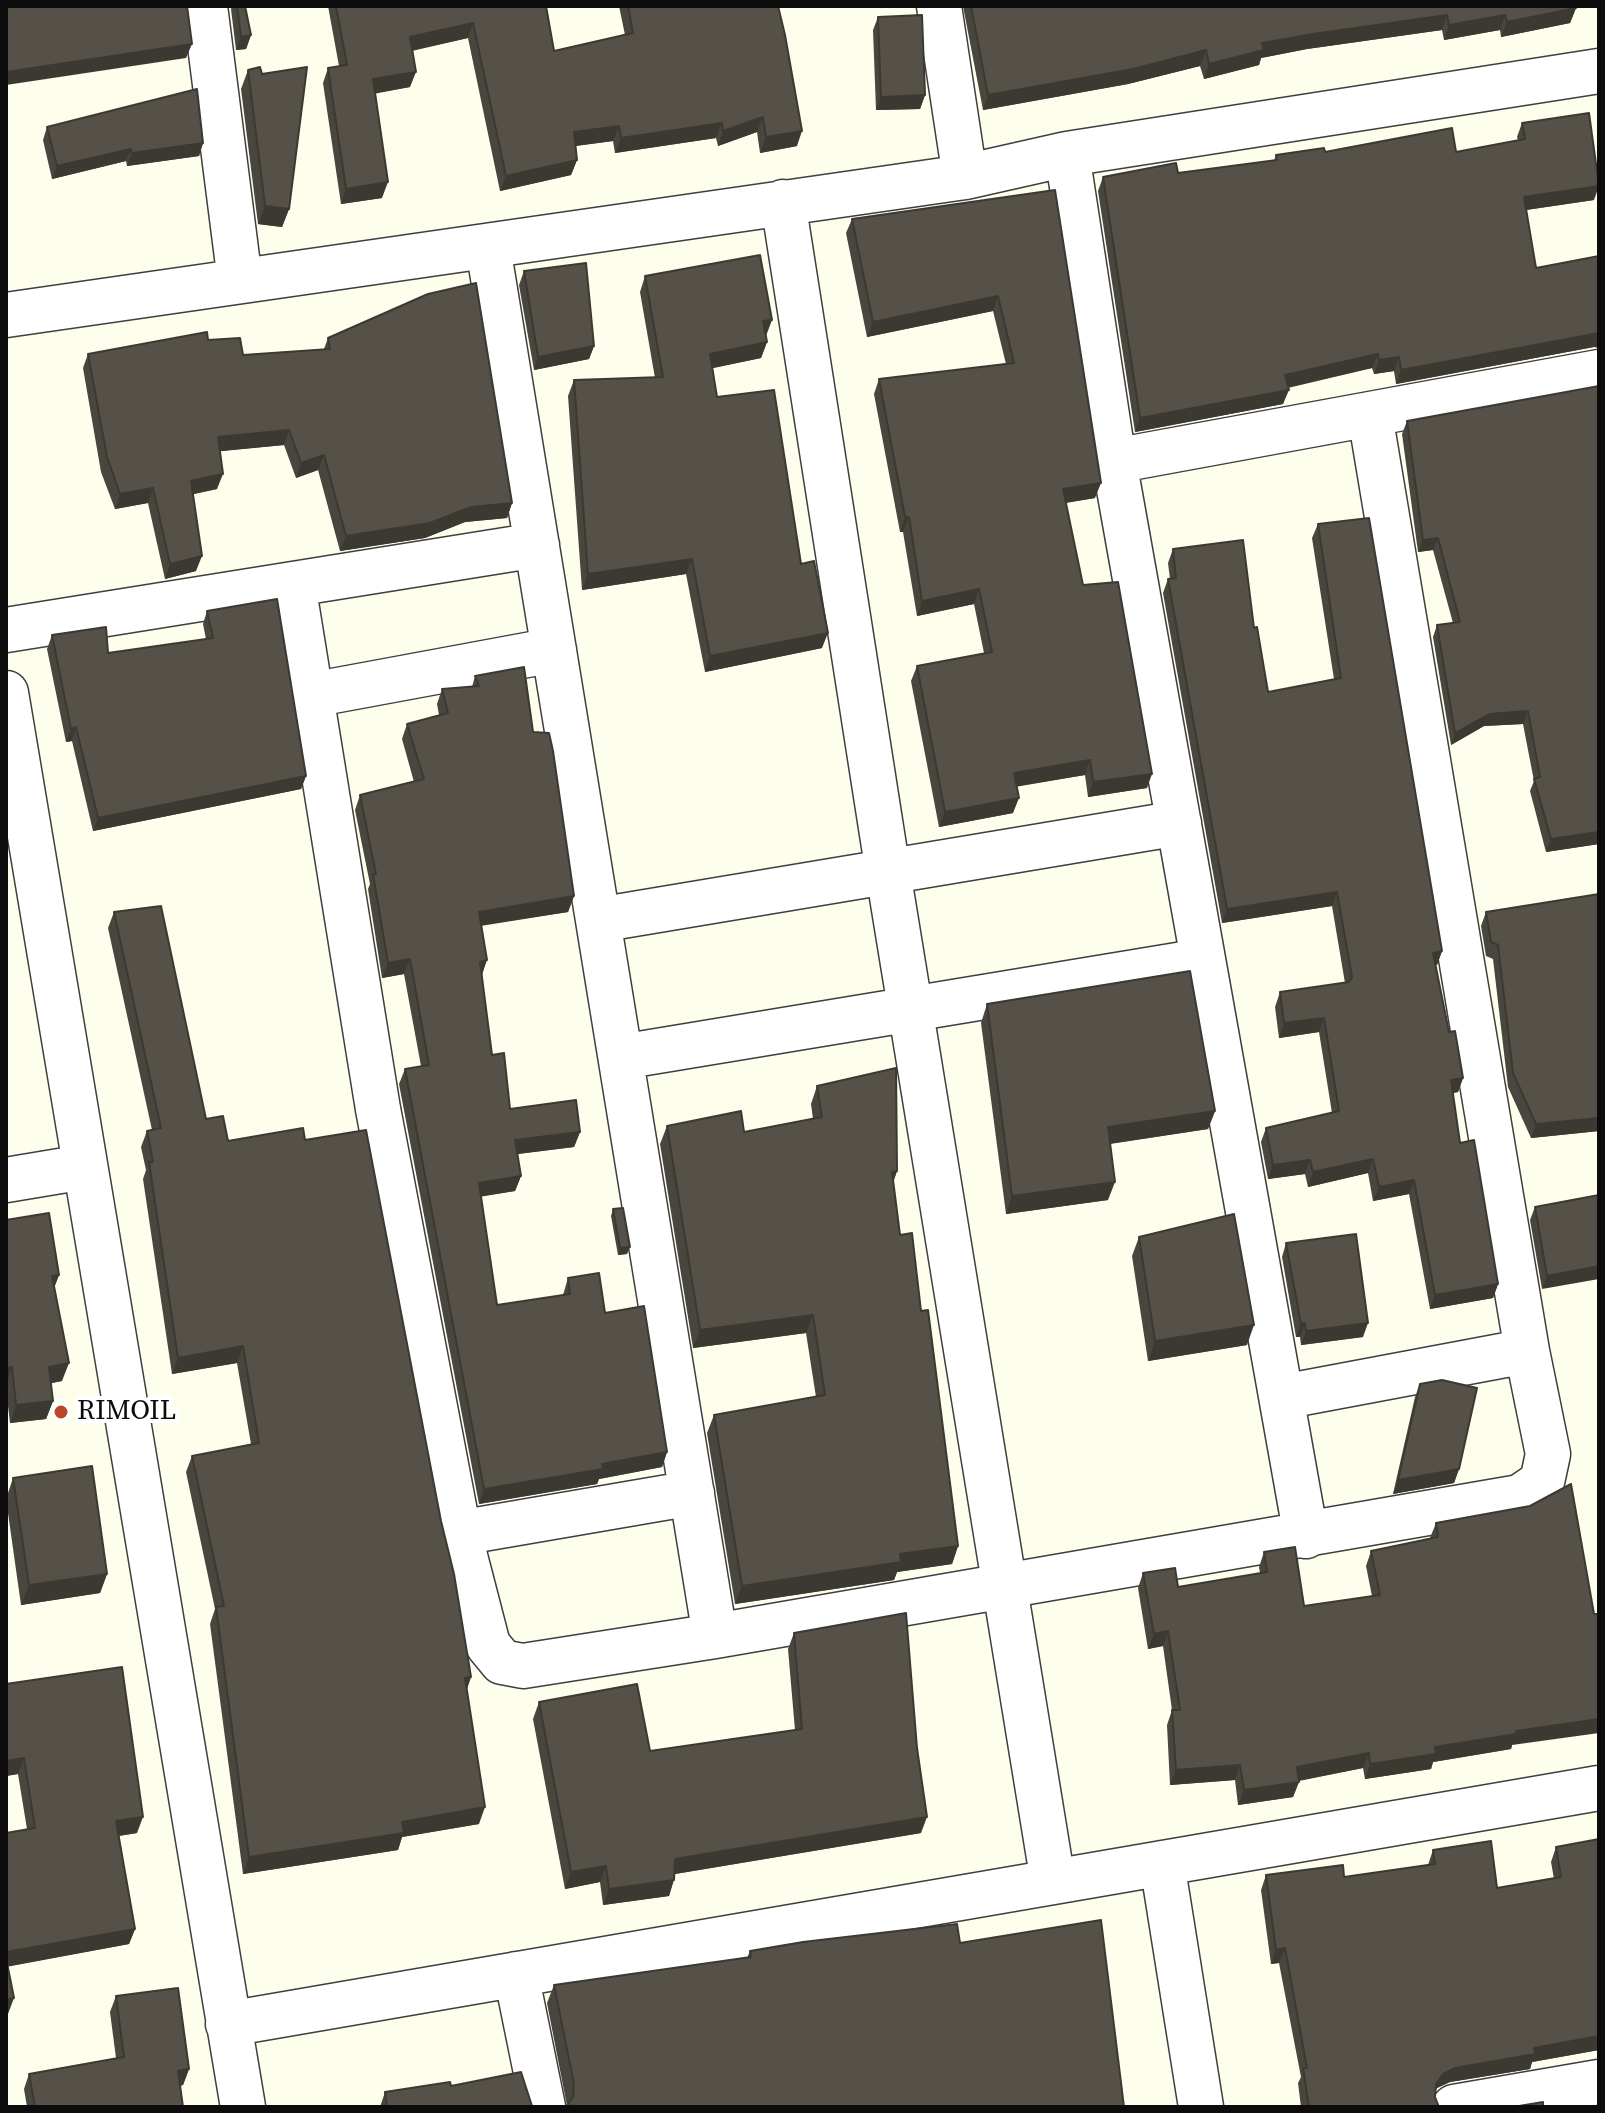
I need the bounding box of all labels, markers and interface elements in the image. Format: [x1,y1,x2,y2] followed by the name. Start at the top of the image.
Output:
[77,1395,176,1429] place label: RIMOIL
[52,1403,70,1421] marker: RIMOIL

